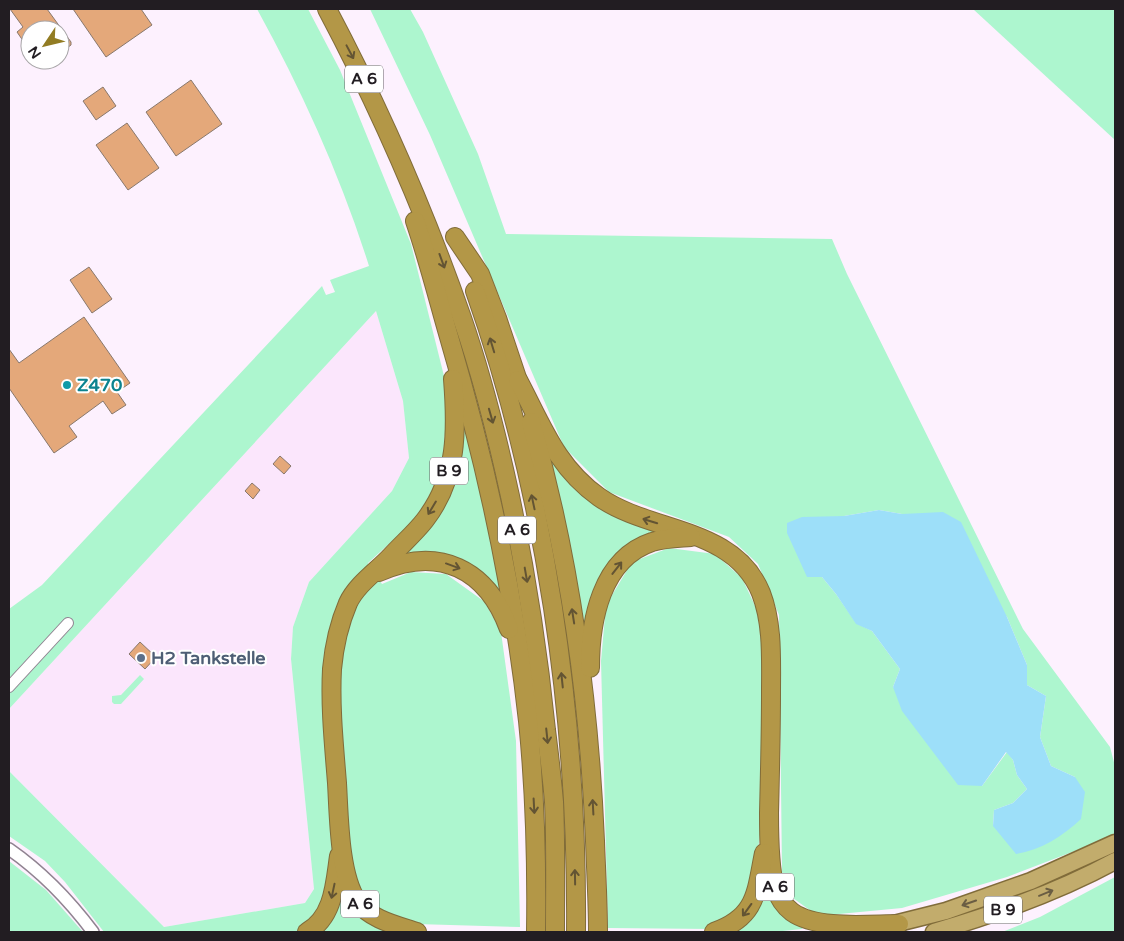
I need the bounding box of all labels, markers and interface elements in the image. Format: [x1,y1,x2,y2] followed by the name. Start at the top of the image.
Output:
[20,20,70,70] north arrow
[25,43,45,62] text: N
[346,44,355,59] one-way arrow
[345,66,383,92] road number: A 6
[438,253,447,268] one-way arrow
[487,337,497,353] one-way arrow
[77,374,122,396] place label: Z470
[61,379,73,391] marker: Z470
[486,408,496,424] one-way arrow
[430,458,468,484] road number: B 9
[528,495,537,511] one-way arrow
[427,500,437,514] one-way arrow
[498,516,536,544] road number: A 6
[643,516,659,525] one-way arrow
[444,562,460,571] one-way arrow
[611,562,622,575] one-way arrow
[521,566,531,582] one-way arrow
[568,608,578,624] one-way arrow
[151,647,266,669] place label: H2 Tankstelle
[135,652,147,664] marker: H2 Tankstelle
[558,672,567,688] one-way arrow
[542,727,552,743] one-way arrow
[530,798,539,814] one-way arrow
[589,799,598,815] one-way arrow
[570,869,579,885] one-way arrow
[756,874,794,900] road number: A 6
[328,883,337,899] one-way arrow
[1038,887,1053,897] one-way arrow
[341,891,379,918] road number: A 6
[984,896,1022,924] road number: B 9
[961,899,977,908] one-way arrow
[742,903,752,917] one-way arrow

